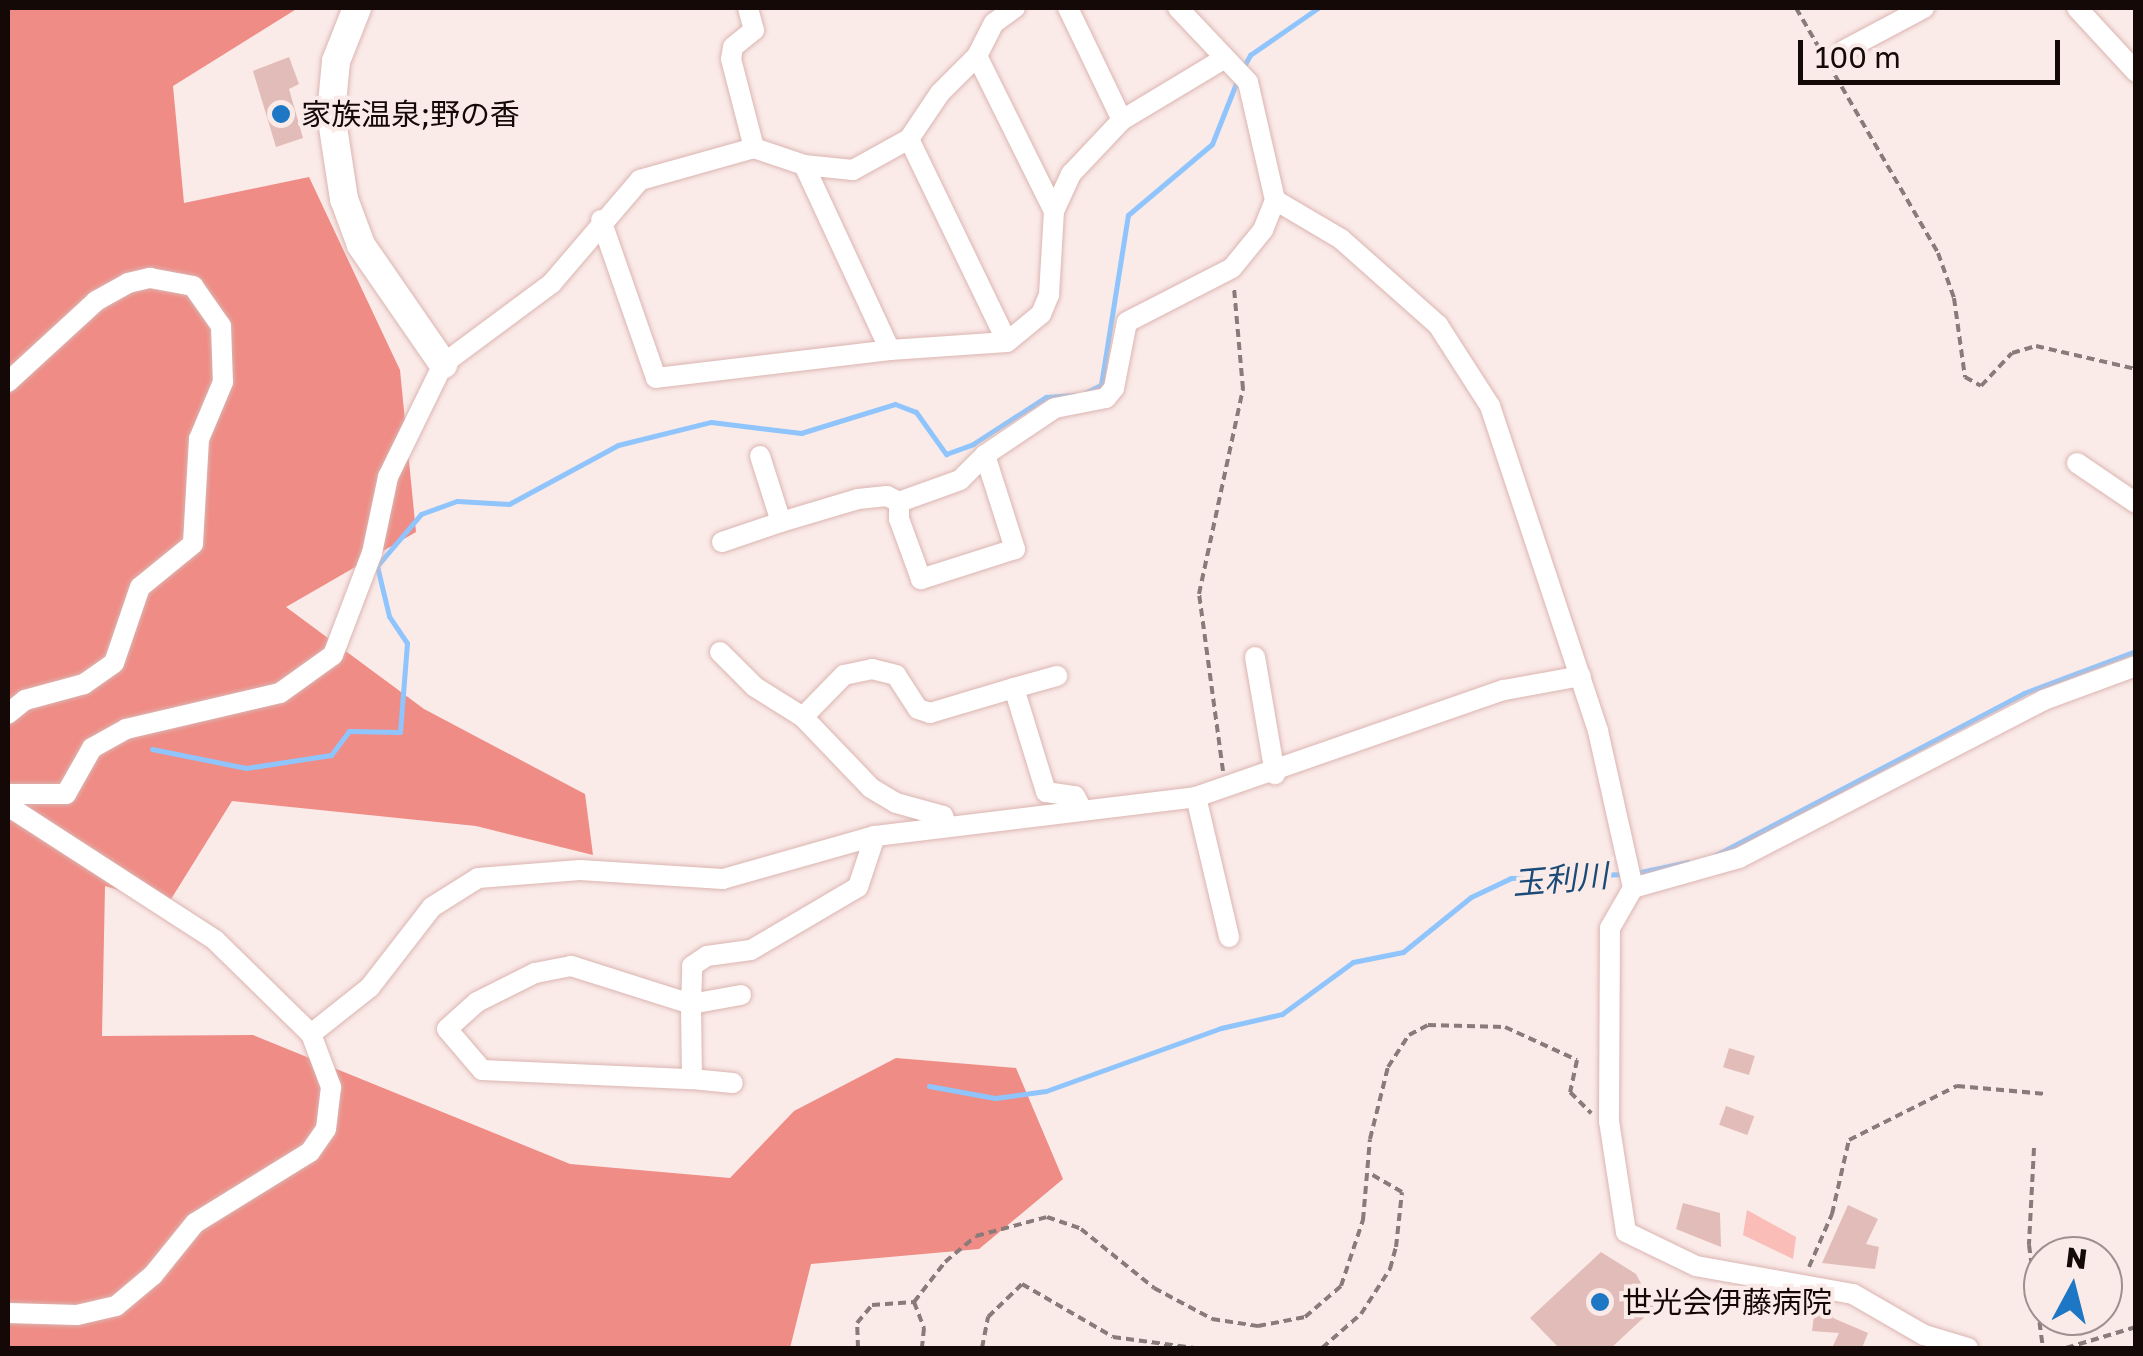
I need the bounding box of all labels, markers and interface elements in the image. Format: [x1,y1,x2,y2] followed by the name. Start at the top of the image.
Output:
[1803,20,2066,82] scale bar
[1815,39,1901,75] text: 100 m
[301,96,520,132] place label: 家族温泉;野の香
[270,103,292,125] marker: 家族温泉;野の香
[1511,856,1609,902] water label: 玉利川
[2023,1236,2123,1336] north arrow
[2064,1240,2089,1275] text: N
[1622,1284,1832,1320] place label: 世光会伊藤病院
[1587,1289,1613,1315] marker: 世光会伊藤病院

